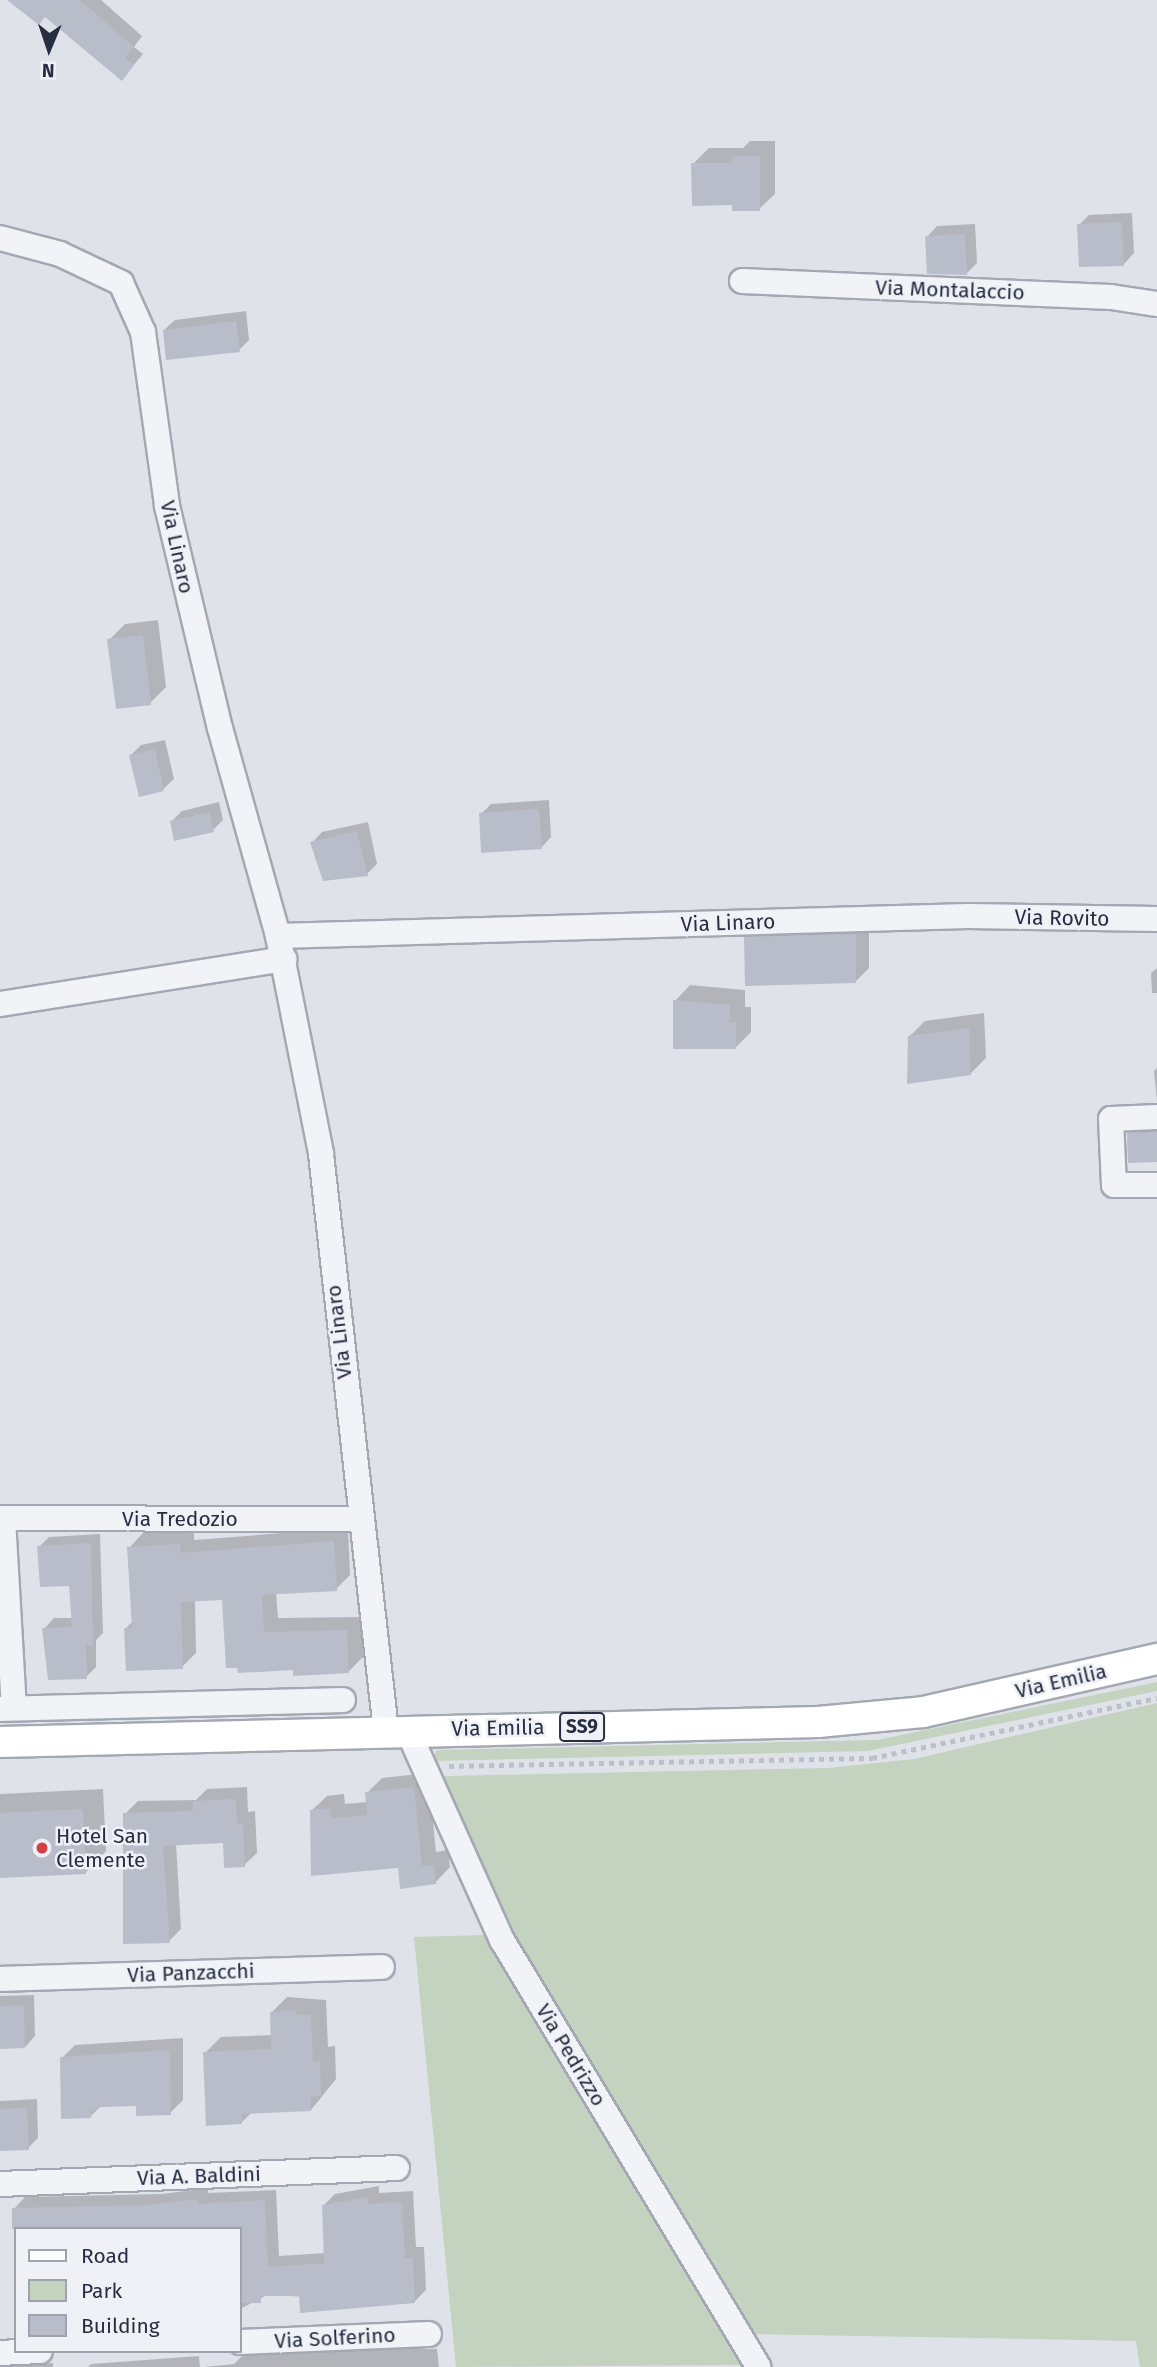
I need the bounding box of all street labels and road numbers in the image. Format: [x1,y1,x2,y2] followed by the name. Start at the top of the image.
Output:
[875,275,1025,305] street label: Via Montalaccio
[155,498,199,596] street label: Via Linaro
[1014,905,1110,931] street label: Via Rovito
[680,909,776,937] street label: Via Linaro
[321,1284,357,1380] street label: Via Linaro
[122,1506,238,1532] street label: Via Tredozio
[1013,1658,1109,1704] street label: Via Emilia
[558,1712,606,1742] road number: SS9
[451,1715,545,1741] street label: Via Emilia
[127,1958,255,1988] street label: Via Panzacchi
[531,1999,611,2111] street label: Via Pedrizzo
[137,2161,261,2191] street label: Via A. Baldini
[274,2322,396,2354] street label: Via Solferino

